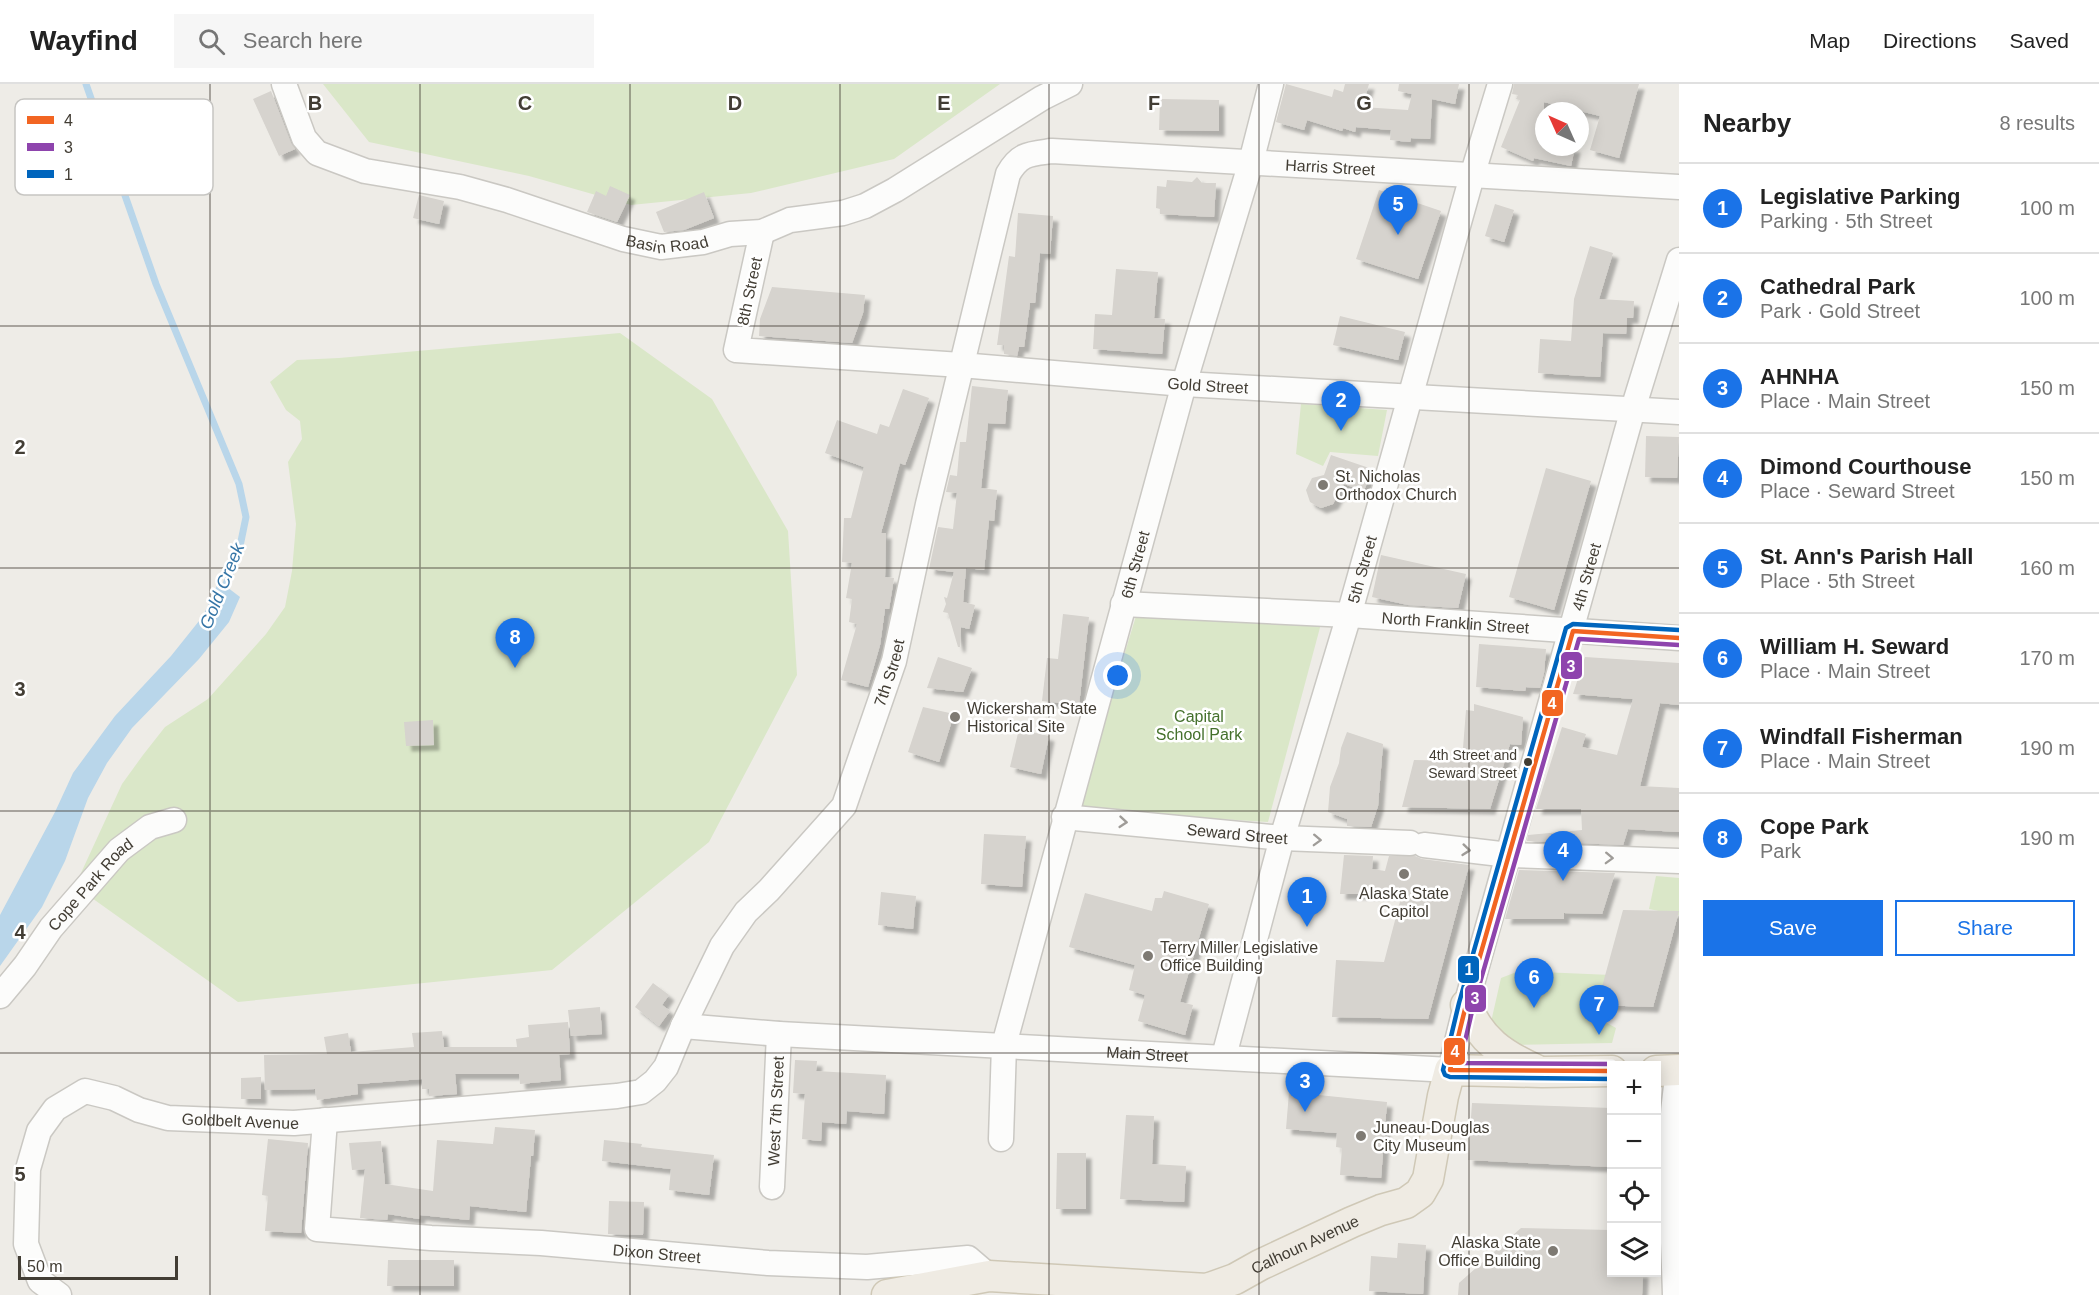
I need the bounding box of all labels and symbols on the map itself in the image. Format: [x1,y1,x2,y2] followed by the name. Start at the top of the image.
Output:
[308,92,322,114] text: B
[518,92,532,114] text: C
[728,92,742,114] text: D
[937,92,951,114] text: E
[1148,92,1160,114] text: F
[1356,92,1372,114] text: G
[15,99,213,195] legend
[1535,102,1589,156] north arrow
[64,112,73,129] text: 4
[64,139,73,156] text: 3
[1285,156,1376,179] street label: Harris Street
[64,166,73,183] text: 1
[1378,186,1418,235] pin: 5
[625,232,710,256] street label: Basin Road
[734,255,765,327] street label: 8th Street
[1167,375,1249,397] street label: Gold Street
[1322,382,1360,431] pin: 2
[14,436,26,458] text: 2
[1335,468,1457,503] place label: St. Nicholas Orthodox Church
[1316,478,1330,492] marker: St. Nicholas Orthodox Church
[1118,528,1153,600] street label: 6th Street
[1345,533,1380,605] street label: 5th Street
[196,539,249,632] water label: Gold Creek
[1569,541,1604,613] street label: 4th Street
[1381,609,1530,637] street label: North Franklin Street
[496,618,534,668] pin: 8
[871,637,908,709] street label: 7th Street
[1560,651,1583,680] line badge: 3
[1567,658,1576,675] text: 3
[1103,661,1132,690] your location
[14,678,26,700] text: 3
[1541,689,1564,717] line badge: 4
[1548,695,1557,712] text: 4
[967,700,1097,735] place label: Wickersham State Historical Site
[1156,708,1243,743] park label: Capital School Park
[948,710,962,724] marker: Wickersham State Historical Site
[1428,747,1517,781] place label: 4th Street and Seward Street
[1522,756,1534,768] marker: 4th Street and Seward Street
[1118,815,1127,828] one-way arrow
[1186,821,1289,847] street label: Seward Street
[1544,832,1582,881] pin: 4
[1312,833,1321,846] one-way arrow
[45,835,136,934] street label: Cope Park Road
[1462,843,1471,856] one-way arrow
[1605,852,1614,865] one-way arrow
[1397,867,1411,881] marker: Alaska State Capitol
[1288,878,1326,927] pin: 1
[1359,885,1449,920] place label: Alaska State Capitol
[14,921,26,943] text: 4
[1160,939,1318,974] place label: Terry Miller Legislative Office Building
[1141,949,1155,963] marker: Terry Miller Legislative Office Building
[1457,955,1480,984] line badge: 1
[1514,958,1553,1008] pin: 6
[1465,961,1474,978] text: 1
[1464,984,1487,1013] line badge: 3
[1580,986,1618,1035] pin: 7
[1471,990,1480,1007] text: 3
[1443,1037,1466,1066] line badge: 4
[1451,1043,1460,1060] text: 4
[1106,1044,1189,1065] street label: Main Street
[765,1055,787,1166] street label: West 7th Street
[1286,1062,1324,1112] pin: 3
[181,1111,300,1132] street label: Goldbelt Avenue
[1373,1119,1490,1154] place label: Juneau-Douglas City Museum
[1354,1129,1368,1143] marker: Juneau-Douglas City Museum
[14,1163,26,1185] text: 5
[1248,1212,1362,1277] street label: Calhoun Avenue
[1438,1234,1541,1269] place label: Alaska State Office Building
[612,1241,702,1266] street label: Dixon Street
[1546,1244,1560,1258] marker: Alaska State Office Building
[18,1253,178,1280] scale bar

